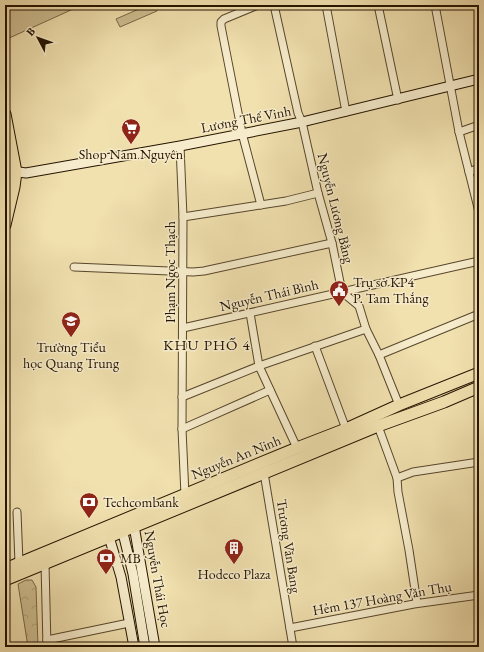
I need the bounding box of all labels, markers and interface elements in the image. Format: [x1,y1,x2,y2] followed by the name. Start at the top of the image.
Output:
[18,18,58,58] north arrow
[23,24,38,39] text: B
[199,101,293,137] street label: Lương Thế Vinh
[120,117,142,145] supermarket icon: Shop Nam Nguyên
[79,145,184,163] place label: Shop Nam Nguyên
[314,151,359,266] street label: Nguyễn Lương Bằng
[161,221,179,323] street label: Phạm Ngọc Thạch
[353,273,429,307] place label: Trụ sở KP4 P. Tam Thắng
[218,275,320,315] street label: Nguyễn Thái Bình
[328,279,350,307] public building icon: Trụ sở KP4 P. Tam Thắng
[60,310,82,338] school or university icon: Trường Tiểu học Quang Trung
[163,335,251,354] district label: KHU PHỐ 4
[23,338,120,372] place label: Trường Tiểu học Quang Trung
[189,431,283,483] street label: Nguyễn An Ninh
[78,491,100,519] bank icon: Techcombank
[103,493,179,511] place label: Techcombank
[273,498,305,595] street label: Trương Văn Bang
[141,529,175,629] street label: Nguyễn Thái Học
[223,537,245,565] building icon: Hodeco Plaza
[95,547,117,575] bank icon: MB
[120,549,141,567] place label: MB
[197,565,271,583] place label: Hodeco Plaza
[311,577,454,619] street label: Hẻm 137 Hoàng Văn Thụ

